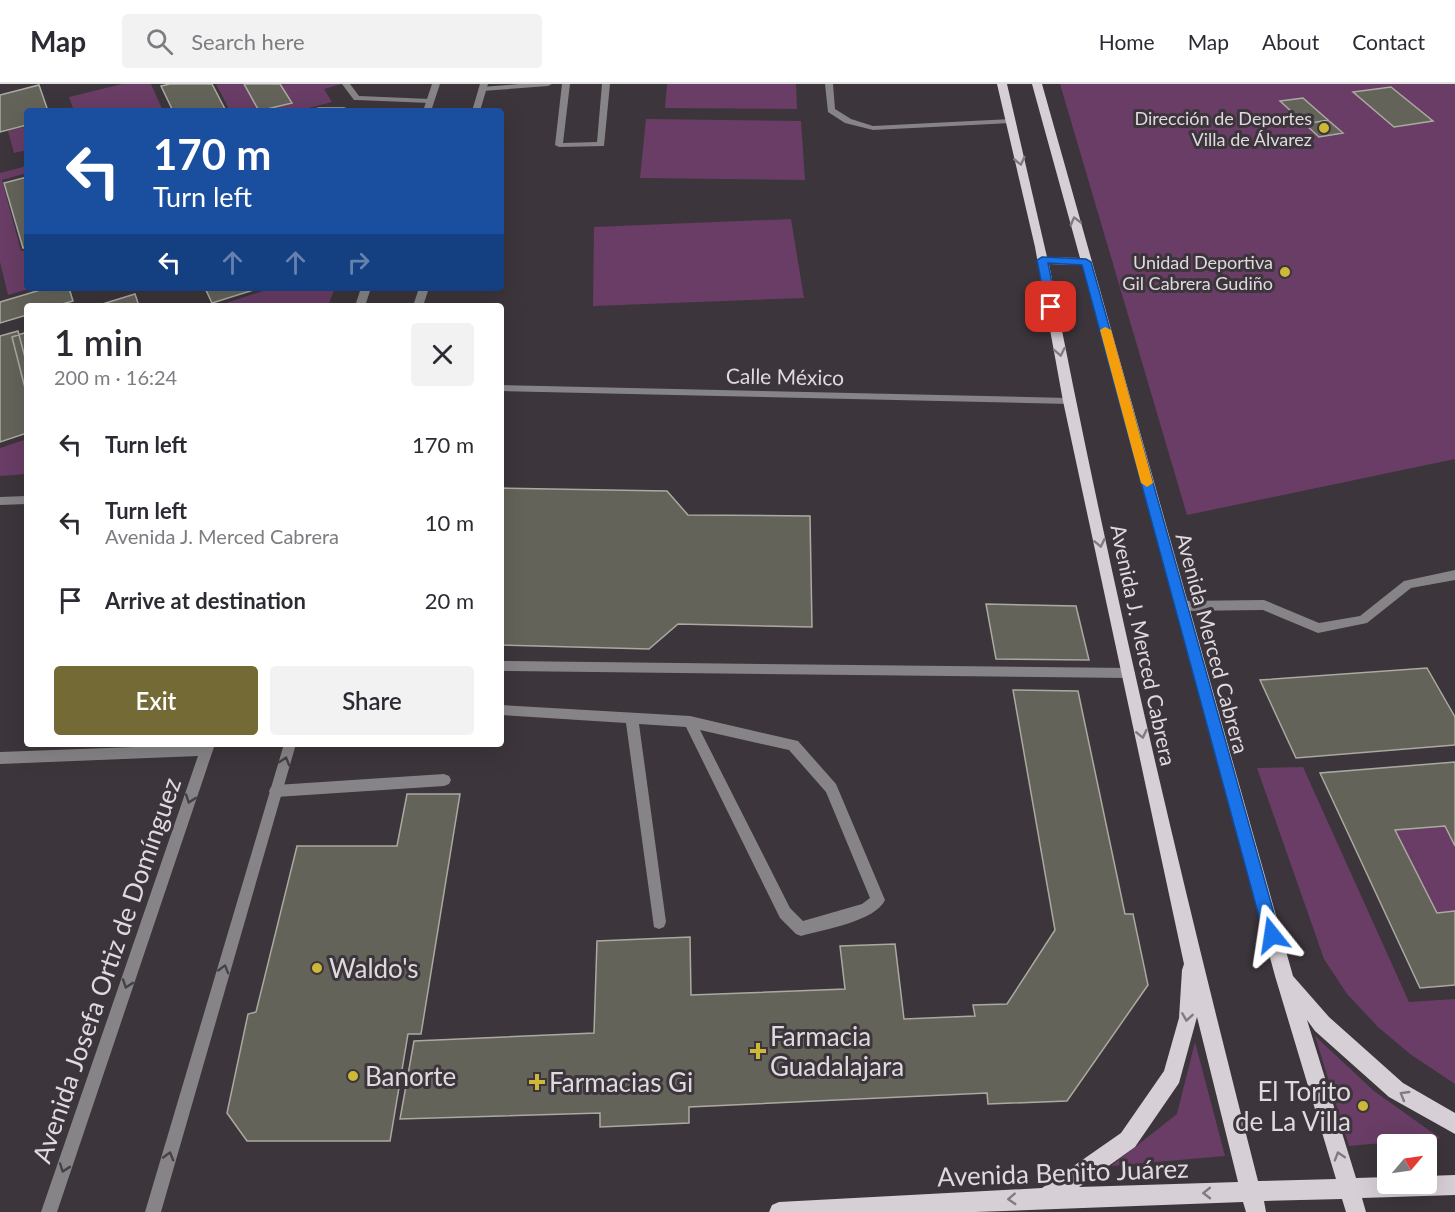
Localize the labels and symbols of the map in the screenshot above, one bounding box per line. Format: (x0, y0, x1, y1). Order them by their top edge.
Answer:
place label: Dirección de Deportes Villa de Álvarez (1134, 107, 1312, 150)
marker: Dirección de Deportes Villa de Álvarez (1317, 121, 1331, 135)
one-way arrow (1013, 156, 1026, 166)
one-way arrow (1070, 216, 1082, 227)
place label: Unidad Deportiva Gil Cabrera Gudiño (1122, 251, 1273, 294)
marker: Unidad Deportiva Gil Cabrera Gudiño (1278, 265, 1292, 279)
pin (1025, 281, 1076, 332)
one-way arrow (1053, 347, 1066, 357)
street label: Calle México (726, 362, 844, 390)
street label: Avenida J. Merced Cabrera (1106, 522, 1182, 768)
street label: Avenida Merced Cabrera (1172, 530, 1254, 756)
one-way arrow (1093, 538, 1106, 548)
one-way arrow (1135, 728, 1148, 738)
one-way arrow (278, 756, 290, 767)
street label: Avenida Josefa Ortiz de Domínguez (25, 773, 187, 1167)
one-way arrow (185, 793, 198, 804)
position arrow (1240, 903, 1304, 967)
place label: Waldo's (329, 952, 419, 984)
marker: Waldo's (310, 961, 324, 975)
one-way arrow (217, 964, 229, 975)
one-way arrow (122, 978, 135, 989)
one-way arrow (1181, 1011, 1194, 1021)
place label: Farmacia Guadalajara (770, 1020, 904, 1082)
marker: Farmacia Guadalajara (751, 1044, 765, 1058)
place label: Banorte (365, 1060, 456, 1092)
place label: Farmacias Gi (549, 1066, 693, 1098)
marker: Banorte (346, 1069, 360, 1083)
marker: Farmacias Gi (530, 1075, 544, 1089)
place label: El Torito de La Villa (1235, 1075, 1351, 1137)
one-way arrow (1400, 1091, 1410, 1102)
marker: El Torito de La Villa (1356, 1099, 1370, 1113)
north arrow (1377, 1134, 1437, 1194)
one-way arrow (162, 1151, 174, 1162)
one-way arrow (1334, 1151, 1347, 1162)
street label: Avenida Benito Juárez (937, 1152, 1189, 1192)
one-way arrow (58, 1162, 71, 1173)
one-way arrow (1203, 1187, 1212, 1200)
one-way arrow (1008, 1193, 1017, 1206)

